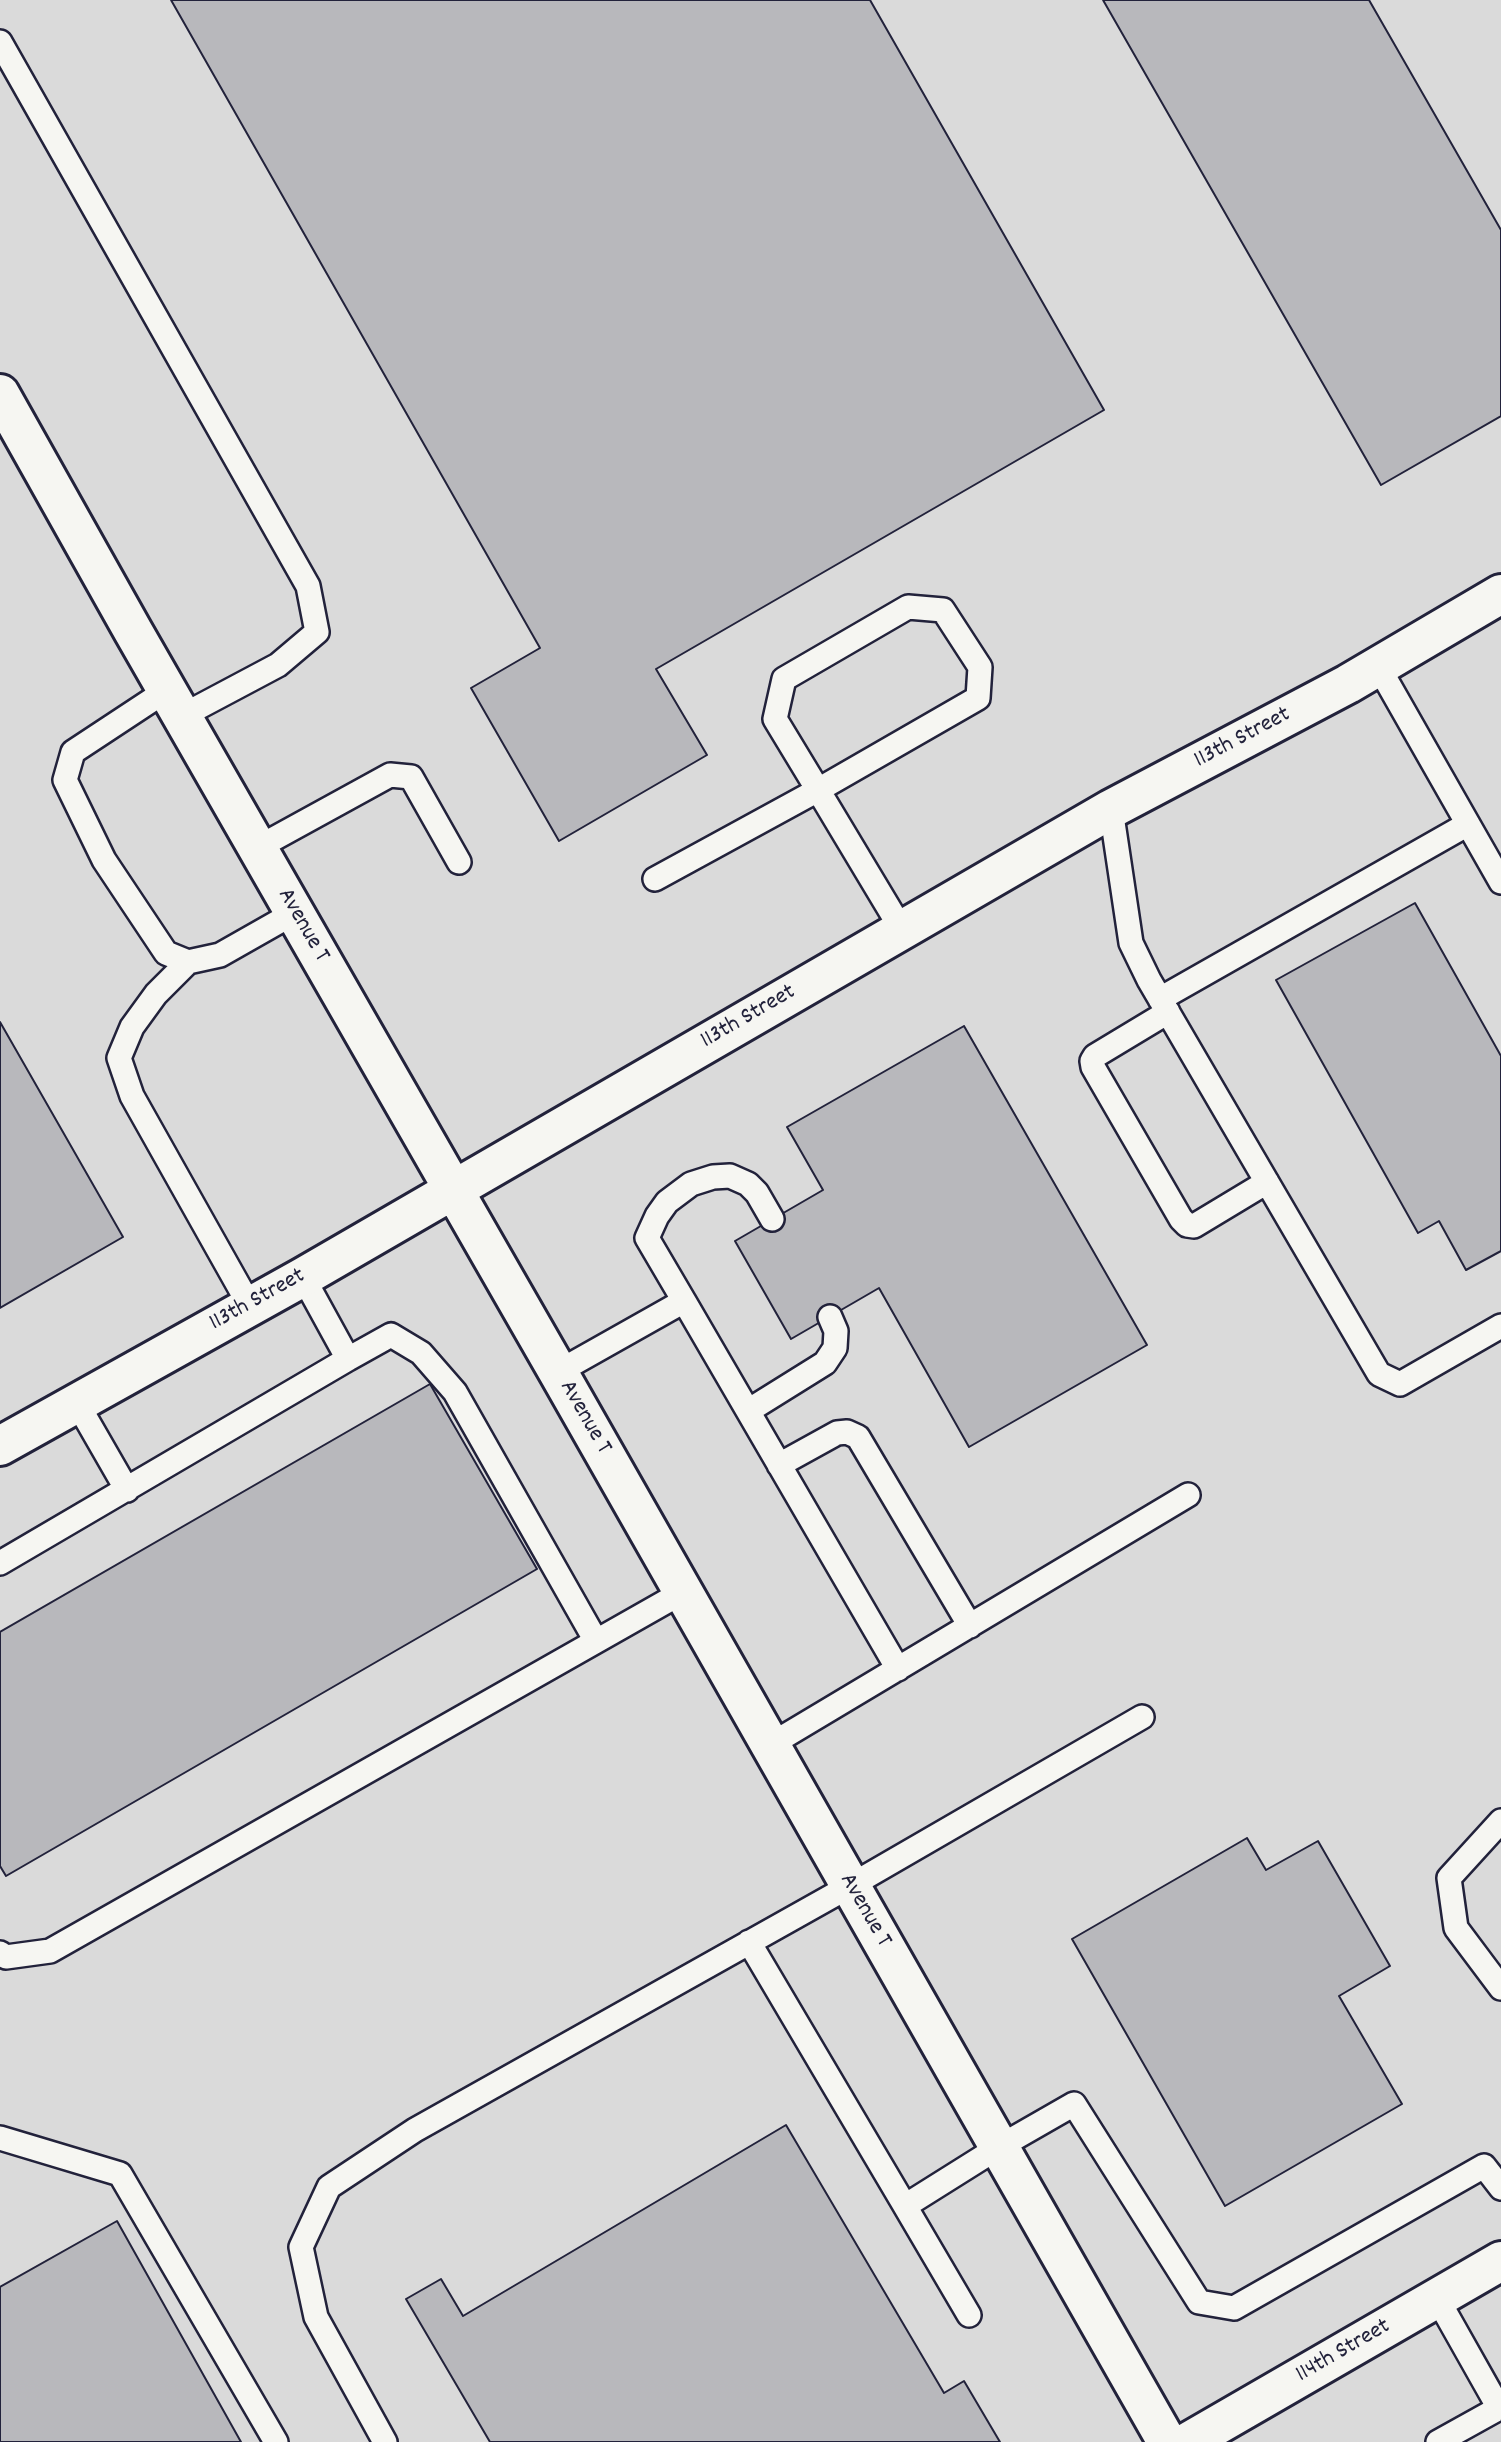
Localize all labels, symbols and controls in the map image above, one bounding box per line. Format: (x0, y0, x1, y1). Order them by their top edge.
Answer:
street label: 113th Street (1190, 702, 1296, 776)
street label: Avenue T (269, 884, 335, 968)
street label: 113th Street (696, 979, 802, 1057)
street label: 113th Street (205, 1263, 311, 1339)
street label: Avenue T (551, 1376, 617, 1460)
street label: Avenue T (831, 1869, 897, 1953)
street label: 114th Street (1292, 2313, 1396, 2391)

